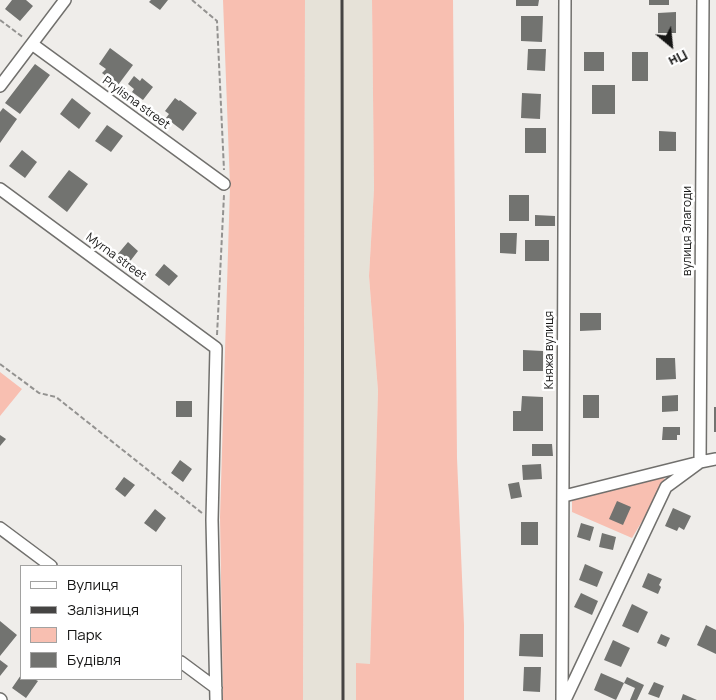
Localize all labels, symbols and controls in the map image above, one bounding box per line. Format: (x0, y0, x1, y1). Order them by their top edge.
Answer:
north arrow (646, 20, 696, 70)
text: Пн (665, 46, 691, 71)
street label: Prylisna street (99, 74, 173, 132)
street label: вулиця Злагоди (681, 186, 695, 276)
street label: Myrna street (83, 230, 149, 284)
street label: Княжа вулиця (543, 311, 557, 389)
legend (20, 565, 182, 680)
text: Вулиця (67, 574, 119, 595)
text: Залізниця (67, 599, 139, 620)
text: Парк (67, 624, 102, 645)
text: Будівля (67, 649, 121, 670)

